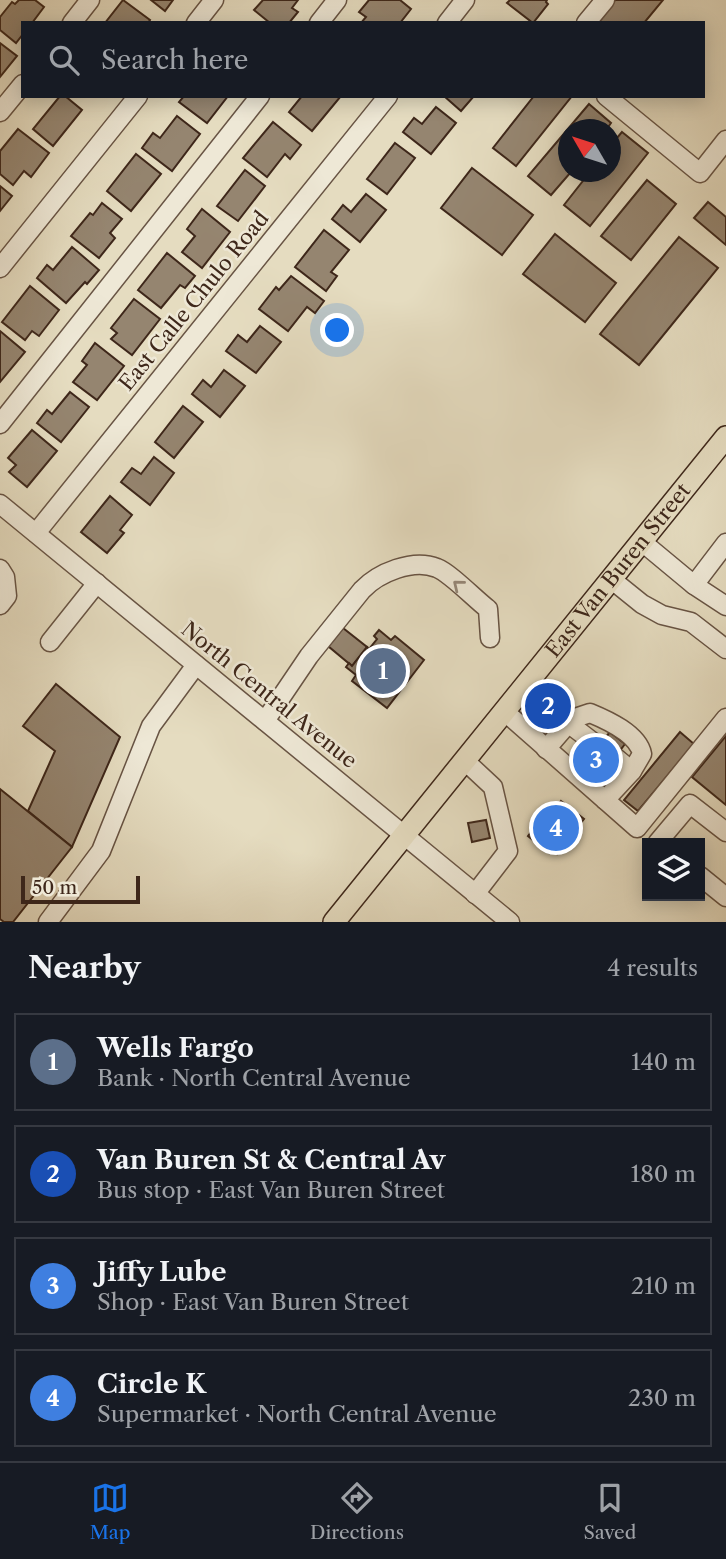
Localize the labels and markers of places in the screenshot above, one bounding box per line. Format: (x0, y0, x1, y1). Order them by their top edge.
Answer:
pin: 1 (360, 645, 406, 697)
pin: 2 (525, 680, 571, 732)
pin: 3 (573, 734, 619, 786)
pin: 4 (533, 802, 579, 854)

